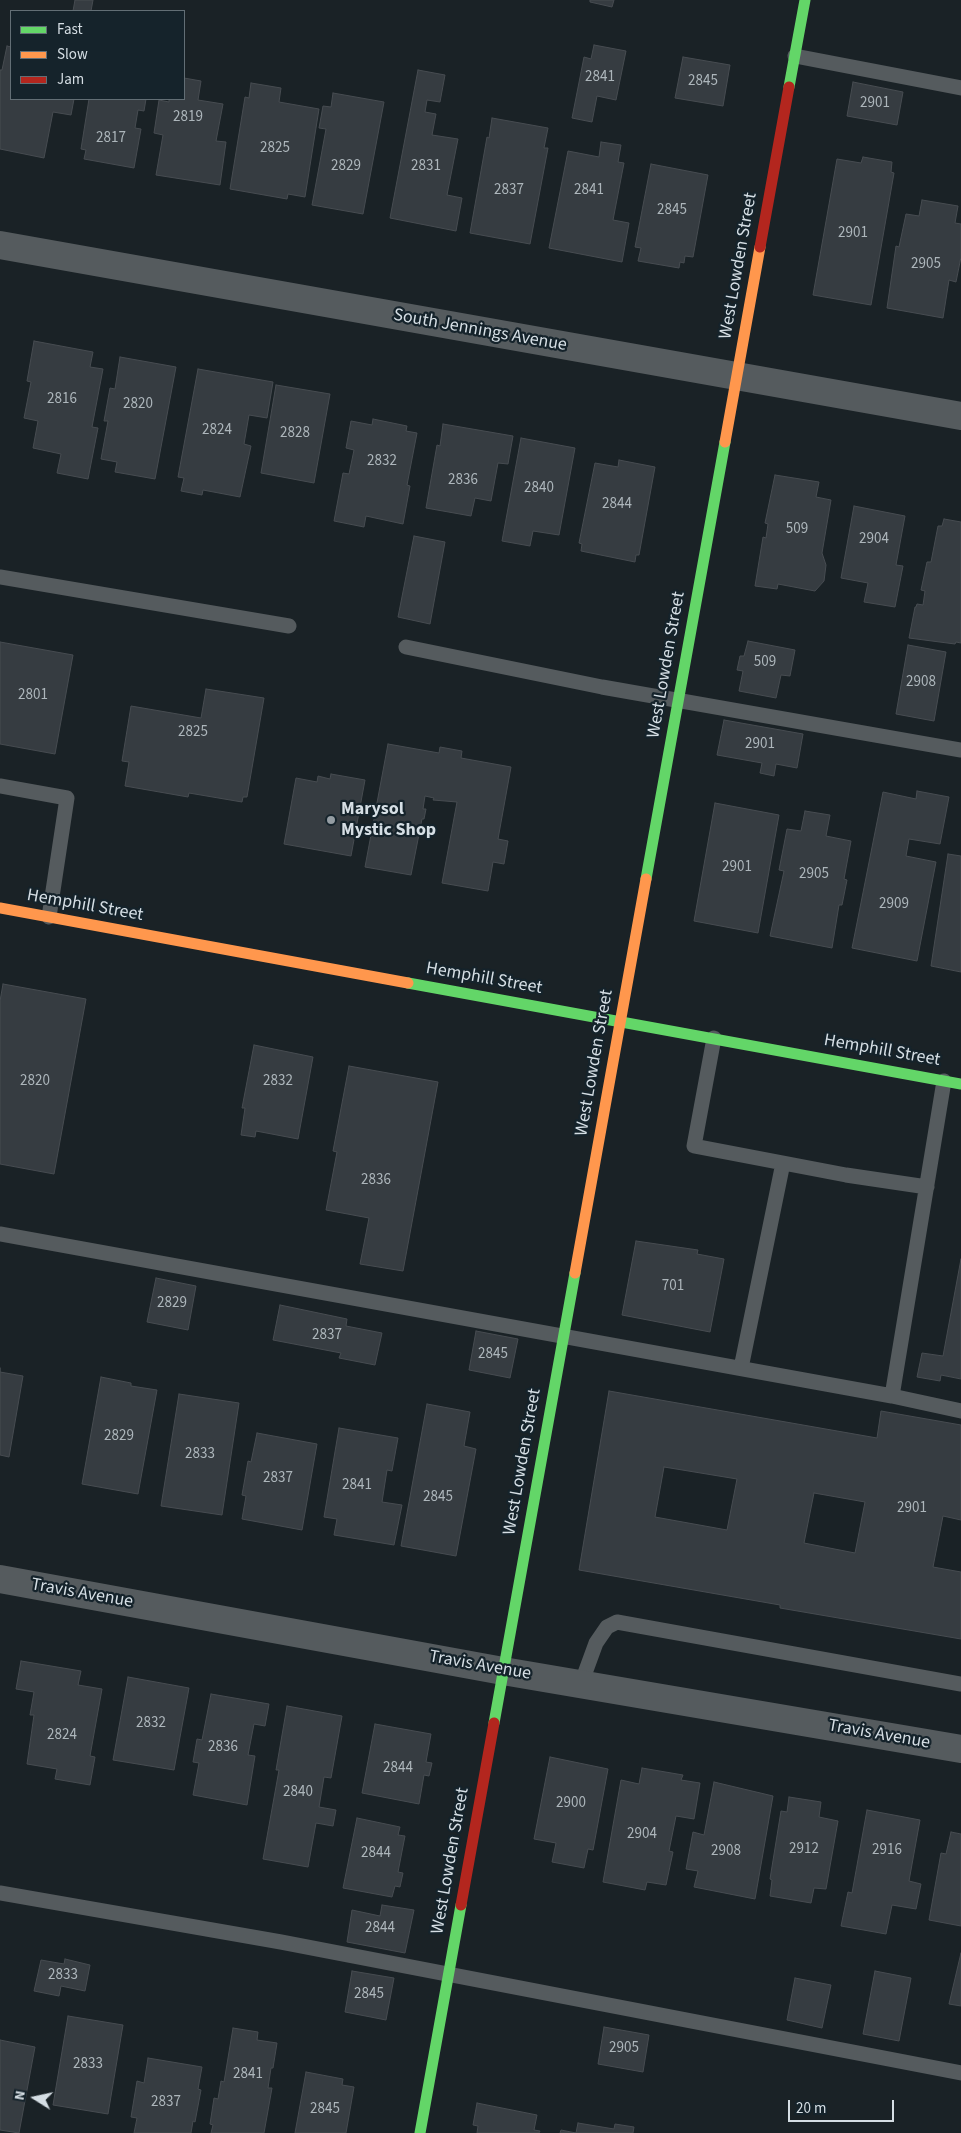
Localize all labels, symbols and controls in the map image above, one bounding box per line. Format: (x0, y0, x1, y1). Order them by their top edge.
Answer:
legend (10, 10, 185, 100)
text: Fast (57, 19, 83, 40)
text: Slow (57, 44, 88, 65)
text: Jam (57, 69, 84, 90)
house number: 2841 (585, 69, 615, 87)
house number: 2845 (688, 73, 718, 91)
house number: 2901 (860, 95, 890, 113)
house number: 2819 (173, 109, 203, 127)
house number: 2817 (96, 130, 126, 148)
house number: 2825 (260, 140, 290, 158)
house number: 2829 (331, 158, 361, 176)
house number: 2831 (411, 158, 441, 176)
house number: 2837 (494, 182, 524, 200)
house number: 2841 (574, 182, 604, 200)
street label: West Lowden Street (715, 191, 763, 341)
house number: 2845 (657, 202, 687, 220)
house number: 2901 (838, 225, 868, 243)
house number: 2905 (911, 256, 941, 274)
street label: South Jennings Avenue (392, 305, 568, 357)
house number: 2816 (47, 391, 77, 409)
house number: 2820 (123, 396, 153, 414)
house number: 2824 (202, 422, 232, 440)
house number: 2828 (280, 425, 310, 443)
house number: 2832 (367, 453, 397, 471)
house number: 2836 (448, 472, 478, 490)
house number: 2840 (524, 480, 554, 498)
house number: 2844 (602, 496, 632, 514)
house number: 509 (786, 521, 808, 539)
house number: 2904 (859, 531, 889, 549)
street label: West Lowden Street (643, 590, 691, 740)
house number: 509 (754, 654, 776, 672)
house number: 2908 (906, 674, 936, 692)
house number: 2801 (18, 687, 48, 705)
house number: 2825 (178, 724, 208, 742)
house number: 2901 (745, 736, 775, 754)
place label: Marysol Mystic Shop (341, 799, 436, 842)
marker: Marysol Mystic Shop (325, 814, 337, 826)
house number: 2901 (722, 859, 752, 877)
house number: 2905 (799, 866, 829, 884)
street label: Hemphill Street (25, 885, 145, 927)
house number: 2909 (879, 896, 909, 914)
street label: Hemphill Street (424, 958, 544, 1000)
street label: West Lowden Street (571, 988, 619, 1138)
street label: Hemphill Street (822, 1030, 942, 1072)
house number: 2820 (20, 1073, 50, 1091)
house number: 2832 (263, 1073, 293, 1091)
house number: 2836 (361, 1172, 391, 1190)
house number: 701 (662, 1278, 684, 1296)
house number: 2829 (157, 1295, 187, 1313)
house number: 2837 (312, 1327, 342, 1345)
house number: 2845 (478, 1346, 508, 1364)
street label: West Lowden Street (499, 1387, 547, 1537)
house number: 2829 (104, 1428, 134, 1446)
house number: 2833 (185, 1446, 215, 1464)
house number: 2837 (263, 1470, 293, 1488)
house number: 2841 (342, 1477, 372, 1495)
house number: 2845 (423, 1489, 453, 1507)
house number: 2901 (897, 1500, 927, 1518)
street label: Travis Avenue (29, 1574, 135, 1614)
street label: Travis Avenue (427, 1646, 533, 1686)
house number: 2832 (136, 1715, 166, 1733)
street label: Travis Avenue (826, 1715, 932, 1755)
house number: 2824 (47, 1727, 77, 1745)
house number: 2836 (208, 1739, 238, 1757)
house number: 2844 (383, 1760, 413, 1778)
house number: 2840 (283, 1784, 313, 1802)
street label: West Lowden Street (427, 1786, 475, 1936)
house number: 2900 (556, 1795, 586, 1813)
house number: 2904 (627, 1826, 657, 1844)
house number: 2912 (789, 1841, 819, 1859)
house number: 2916 (872, 1842, 902, 1860)
house number: 2908 (711, 1843, 741, 1861)
house number: 2844 (361, 1845, 391, 1863)
house number: 2844 (365, 1920, 395, 1938)
house number: 2833 (48, 1967, 78, 1985)
house number: 2845 (354, 1986, 384, 2004)
house number: 2905 (609, 2040, 639, 2058)
house number: 2833 (73, 2056, 103, 2074)
house number: 2841 (233, 2066, 263, 2084)
north arrow (10, 2073, 60, 2123)
text: N (10, 2089, 31, 2102)
scale bar (791, 2090, 897, 2122)
house number: 2837 (151, 2094, 181, 2112)
text: 20 m (796, 2098, 826, 2119)
house number: 2845 (310, 2101, 340, 2119)

